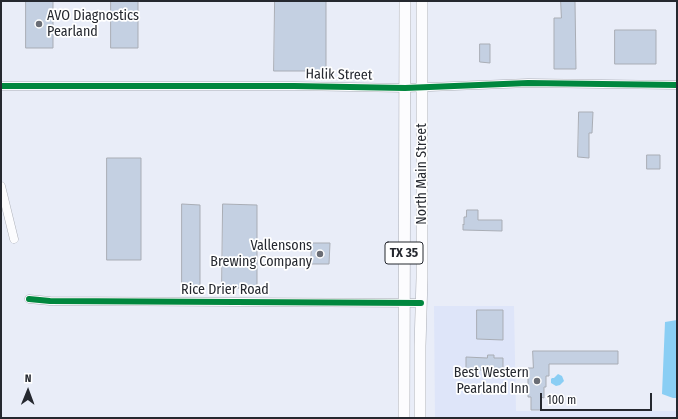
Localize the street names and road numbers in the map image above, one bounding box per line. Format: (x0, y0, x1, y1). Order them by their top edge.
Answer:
street label: Halik Street (306, 66, 372, 84)
street label: North Main Street (414, 123, 430, 225)
road number: TX 35 (385, 242, 423, 264)
street label: Rice Drier Road (181, 282, 269, 298)

